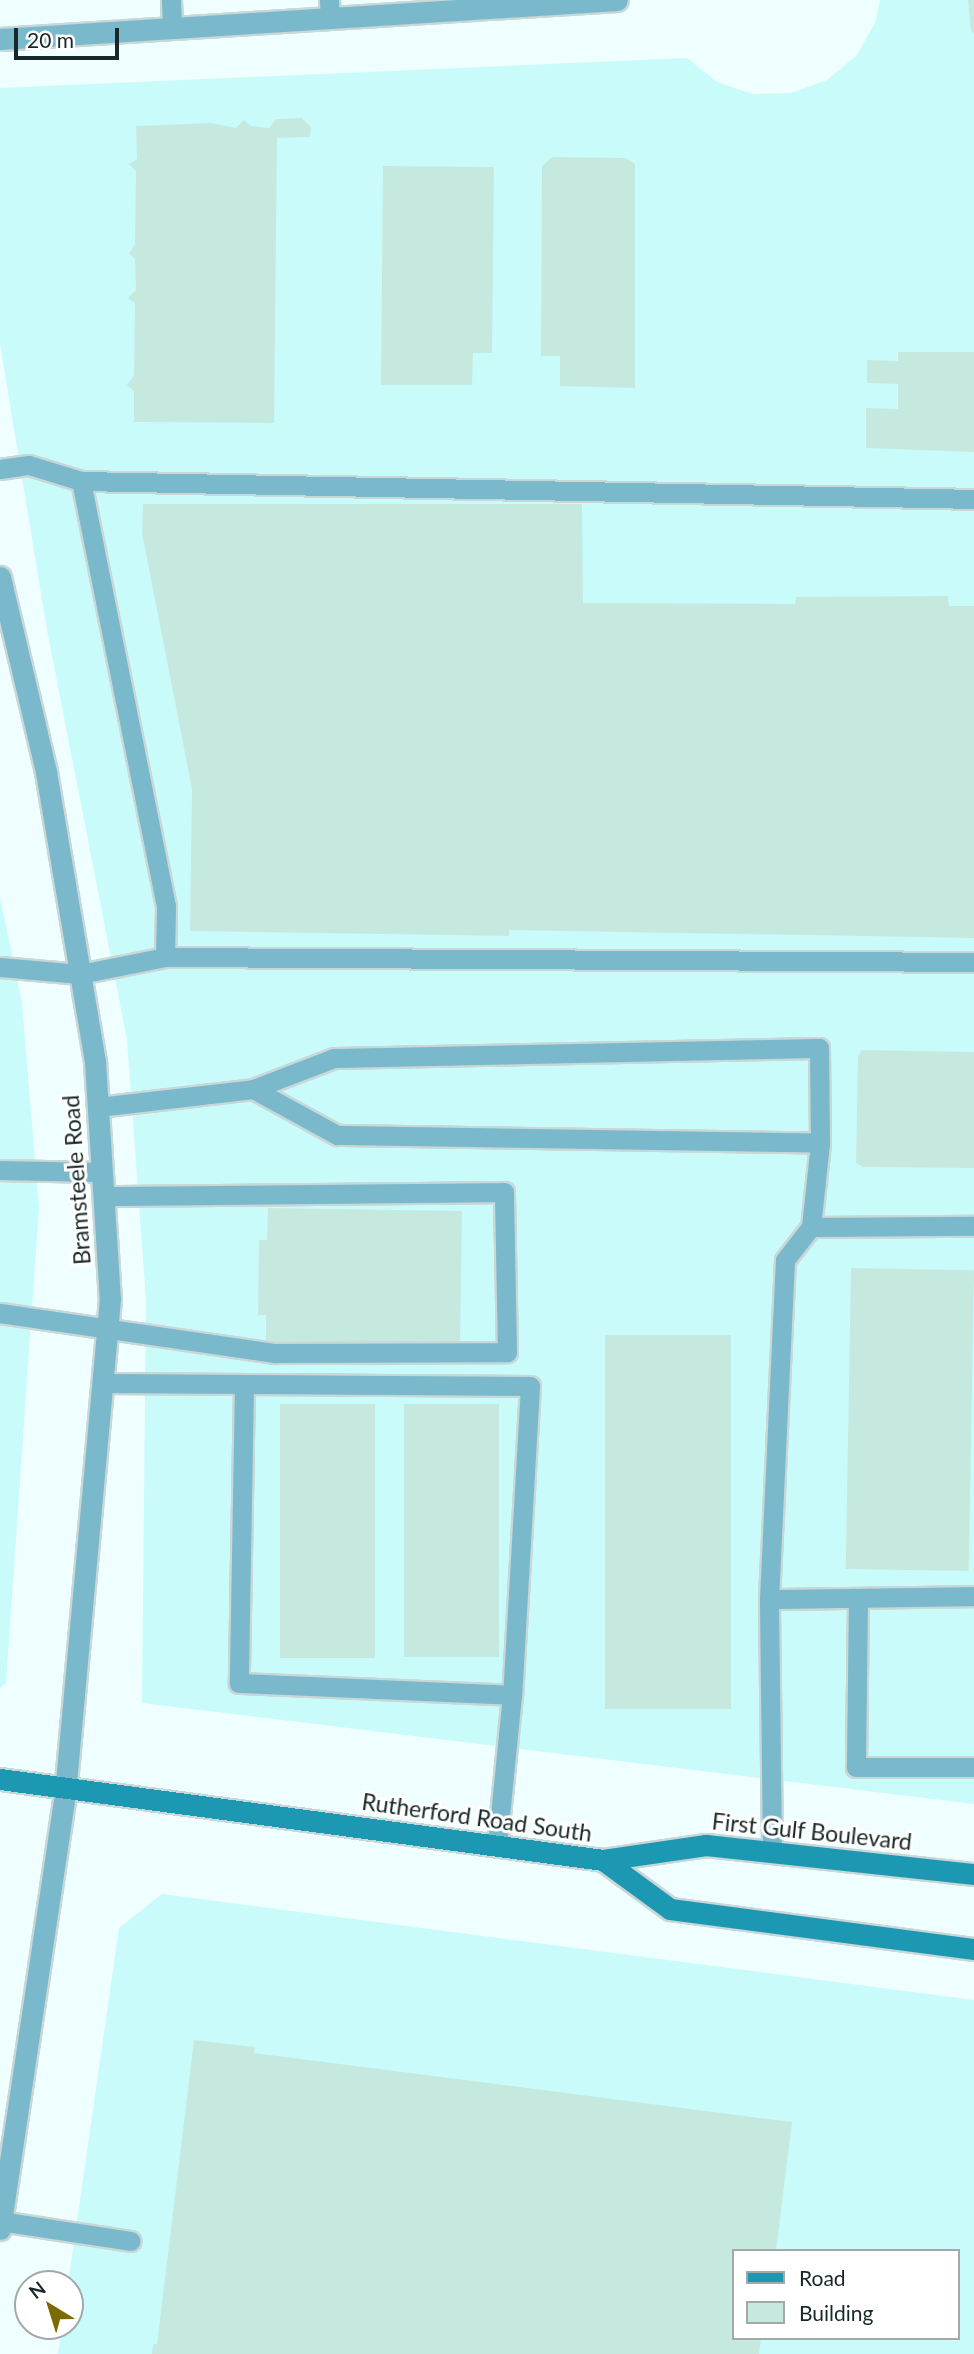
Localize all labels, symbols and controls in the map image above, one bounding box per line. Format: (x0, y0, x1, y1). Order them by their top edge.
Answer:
scale bar (18, 14, 122, 58)
text: 20 m (27, 27, 74, 52)
street label: Bramsteele Road (56, 1094, 96, 1266)
street label: Rutherford Road South (360, 1787, 594, 1847)
street label: First Gulf Boulevard (710, 1807, 914, 1855)
legend (732, 2249, 960, 2340)
text: Road (799, 2265, 846, 2290)
north arrow (14, 2270, 84, 2340)
text: N (24, 2276, 50, 2303)
text: Building (799, 2300, 874, 2325)

